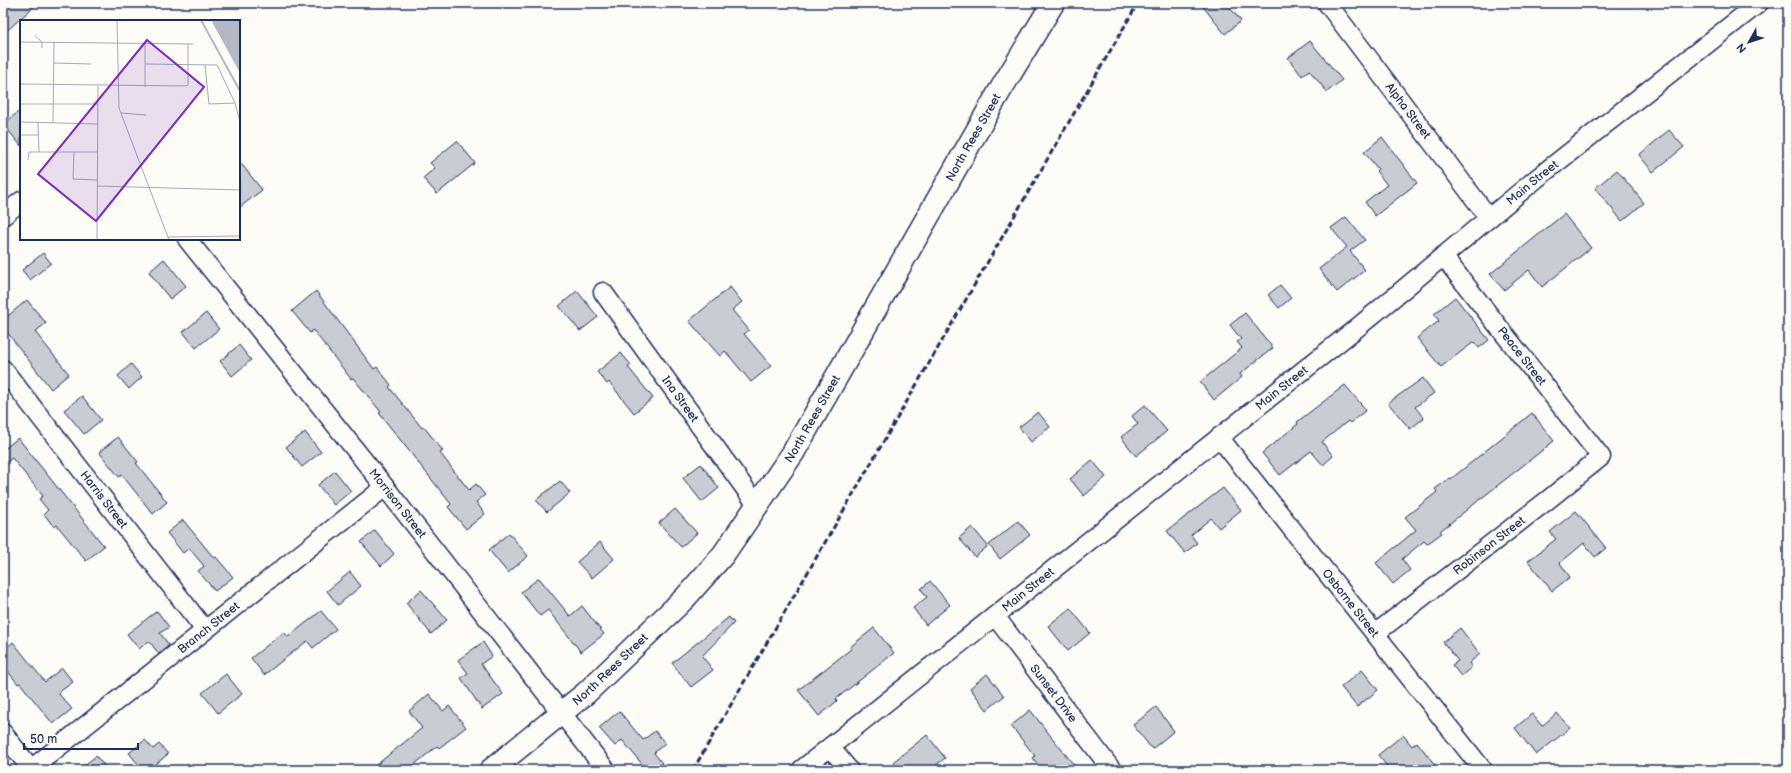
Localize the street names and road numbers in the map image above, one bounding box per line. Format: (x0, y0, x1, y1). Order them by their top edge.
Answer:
street label: Alpha Street (1382, 80, 1434, 142)
street label: North Rees Street (943, 91, 1005, 184)
street label: Main Street (1503, 157, 1562, 209)
street label: Peace Street (1494, 324, 1549, 389)
street label: Main Street (1253, 363, 1311, 414)
street label: North Rees Street (782, 372, 844, 466)
street label: Ina Street (658, 373, 702, 426)
street label: Morrison Street (365, 466, 429, 542)
street label: Harris Street (77, 468, 131, 532)
street label: Robinson Street (1450, 513, 1529, 578)
street label: Main Street (999, 564, 1058, 615)
street label: Osborne Street (1319, 566, 1382, 641)
street label: Branch Street (175, 599, 243, 657)
street label: North Rees Street (569, 630, 652, 709)
street label: Sunset Drive (1026, 662, 1080, 726)

